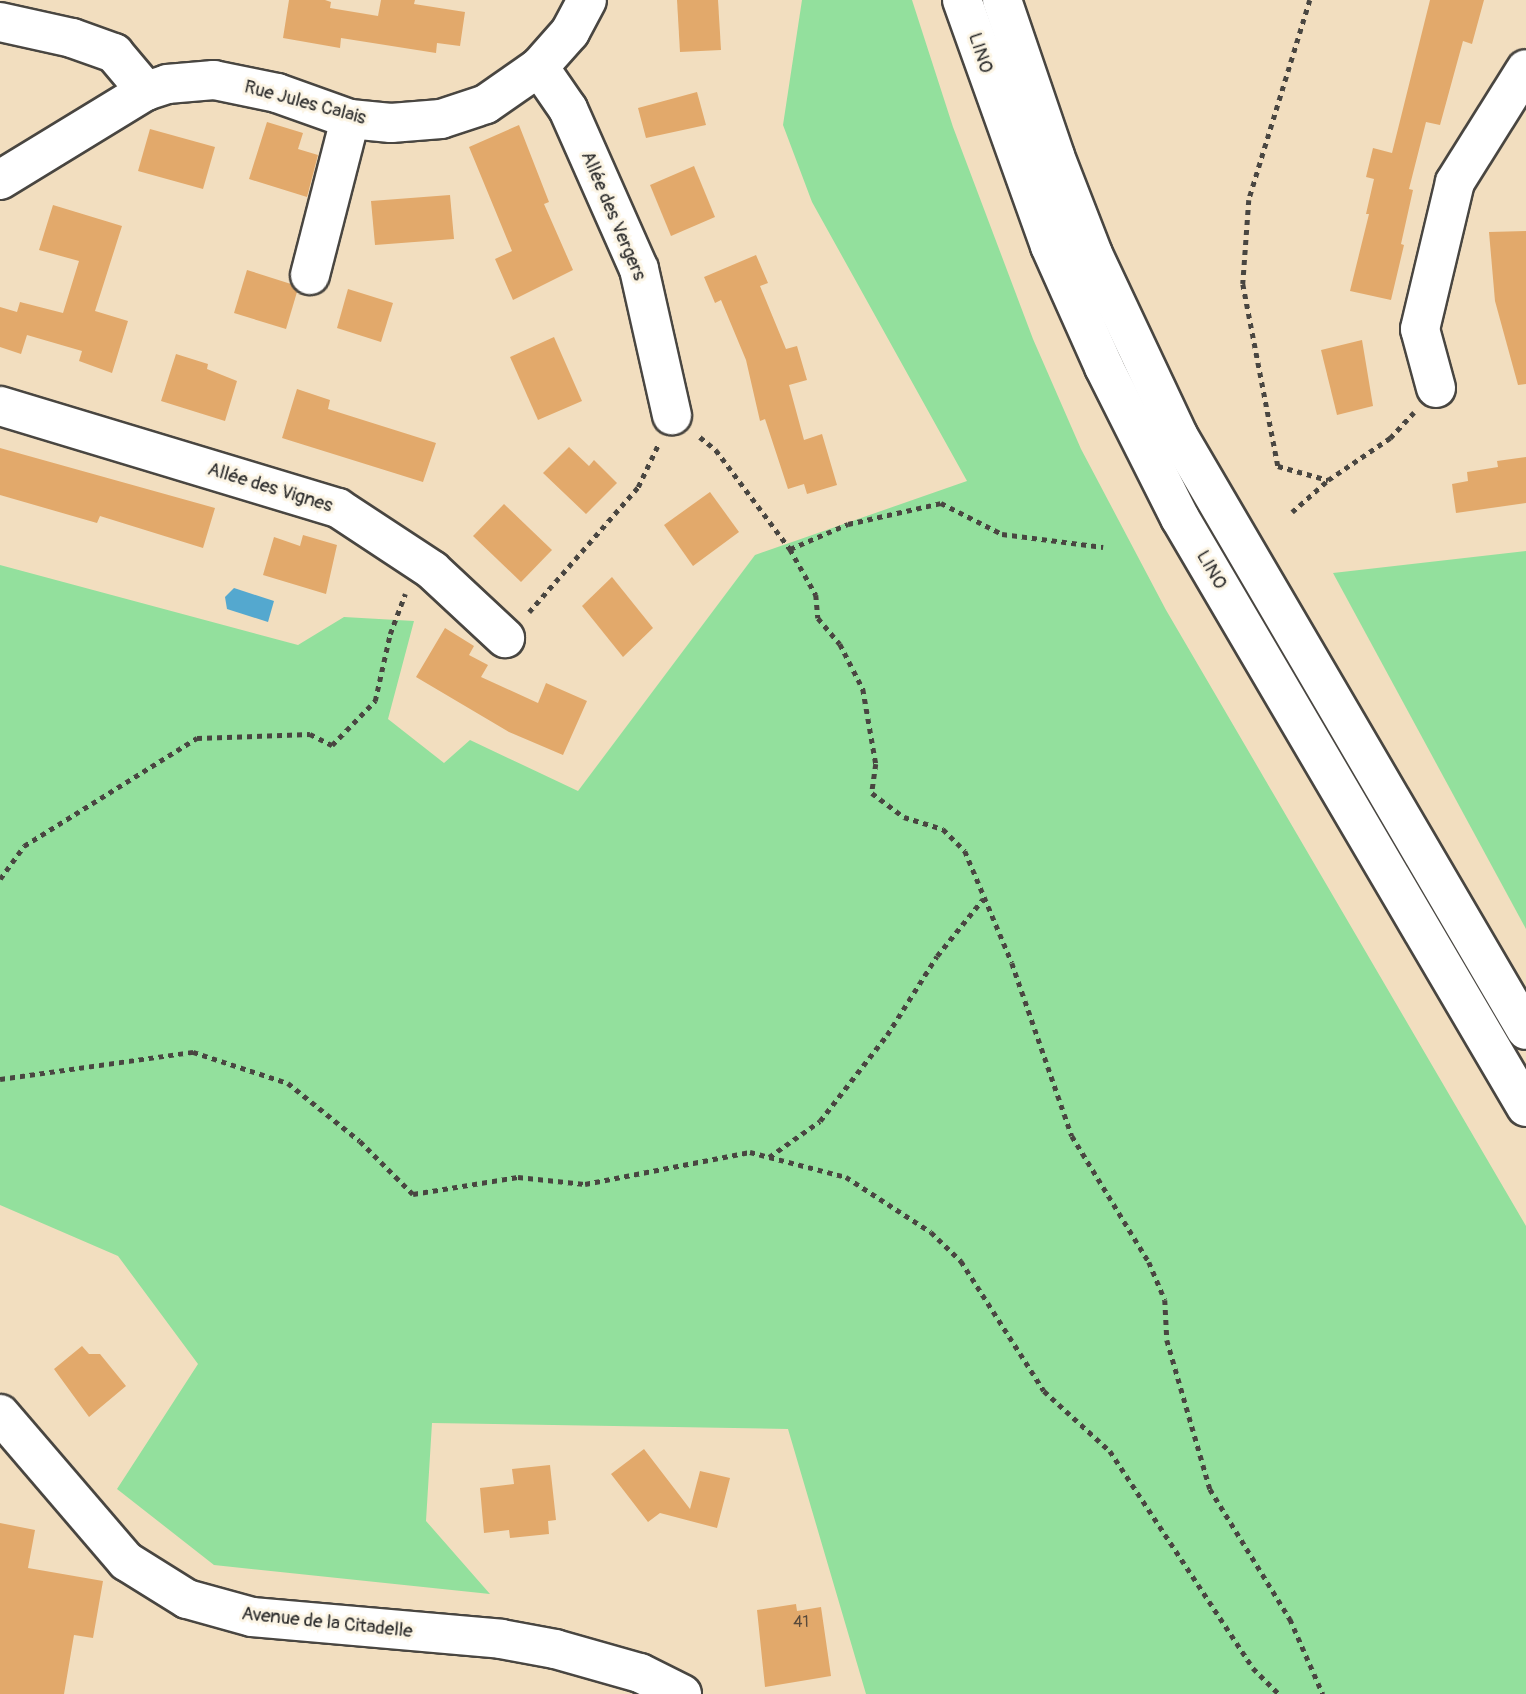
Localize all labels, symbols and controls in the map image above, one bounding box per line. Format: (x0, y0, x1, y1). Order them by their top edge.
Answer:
street label: LINO (963, 30, 997, 76)
street label: Rue Jules Calais (242, 76, 368, 130)
street label: Allée des Vergers (576, 148, 650, 284)
street label: Allée des Vignes (205, 458, 335, 518)
street label: LINO (1191, 547, 1231, 593)
street label: Avenue de la Citadelle (240, 1603, 414, 1643)
house number: 41 (793, 1612, 809, 1632)

